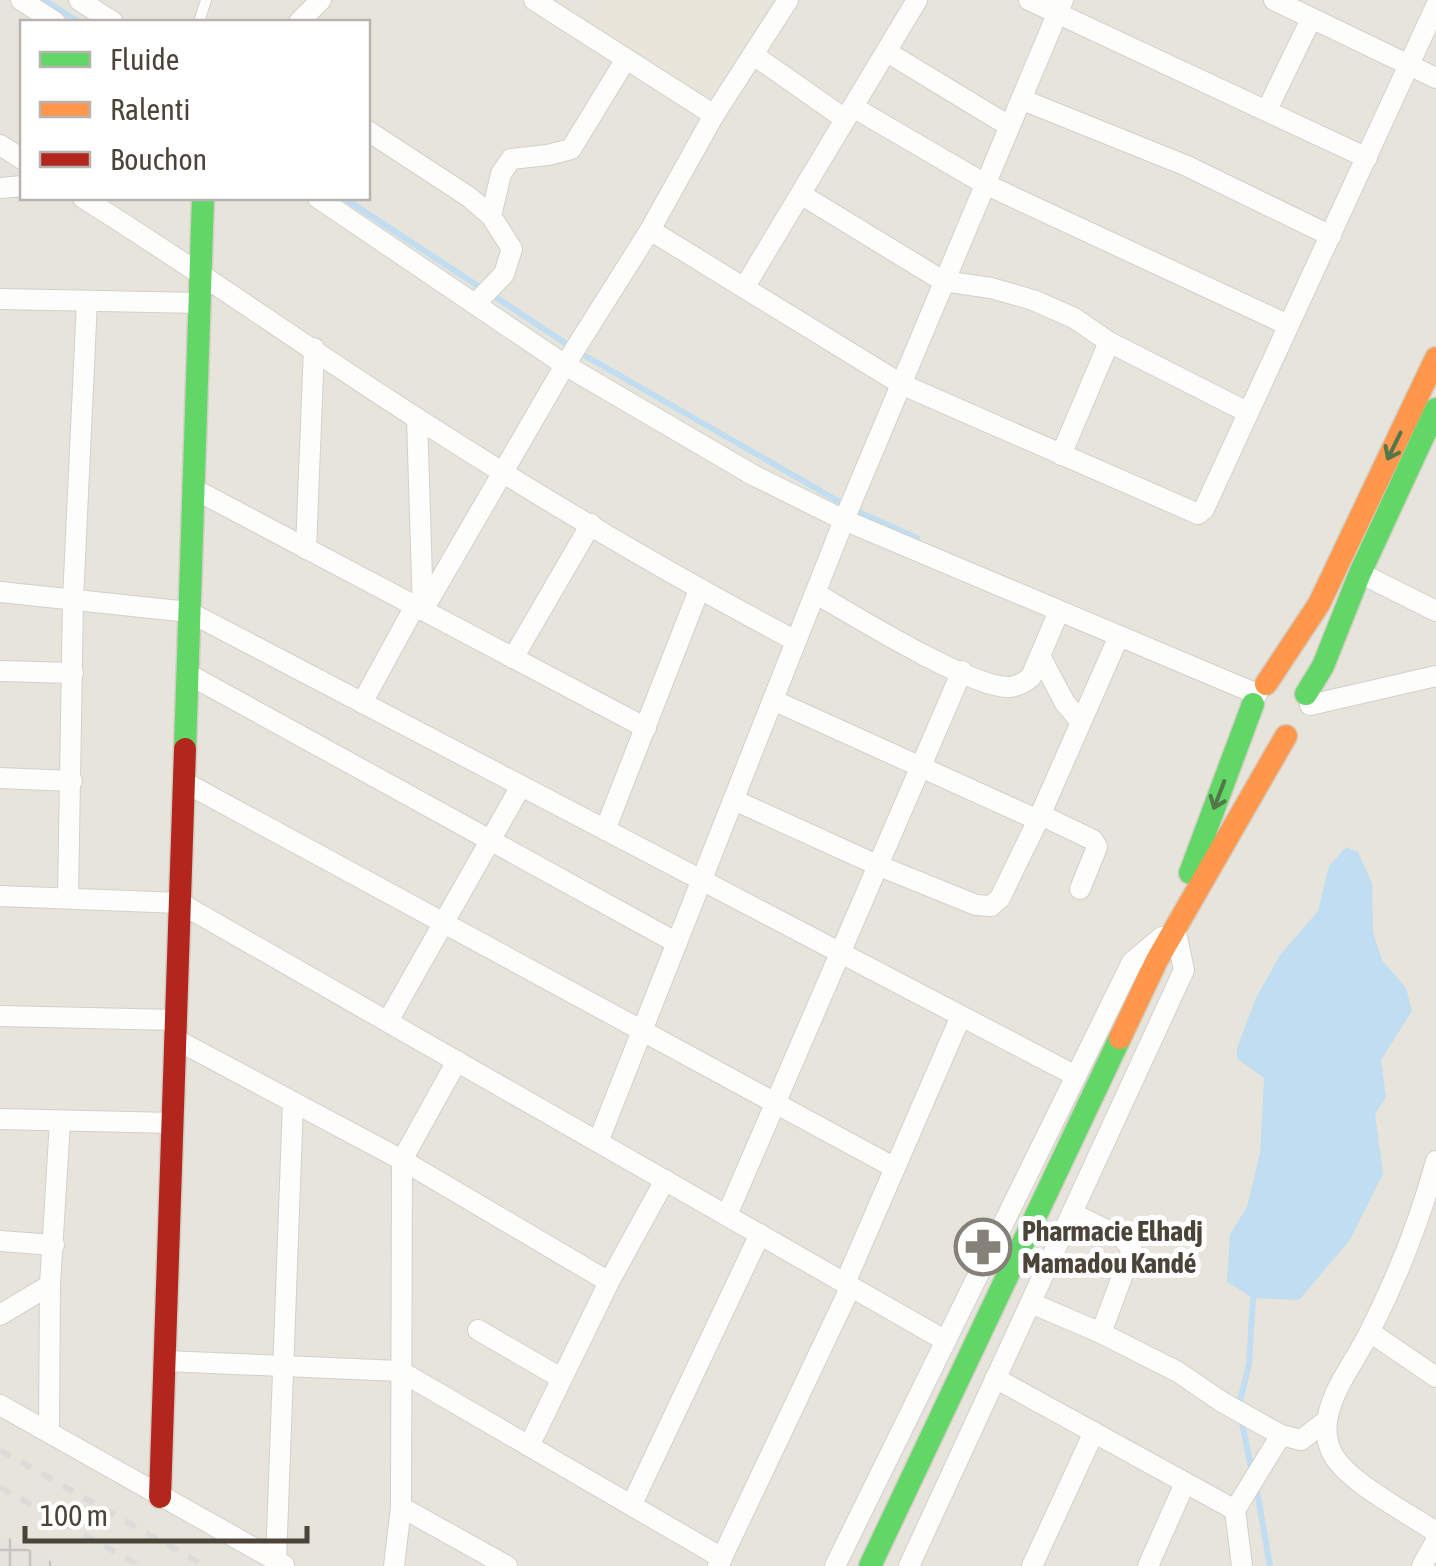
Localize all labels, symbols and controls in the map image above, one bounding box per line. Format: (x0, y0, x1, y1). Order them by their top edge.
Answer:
legend (20, 20, 370, 200)
text: Fluide (110, 42, 179, 76)
text: Ralenti (110, 92, 190, 126)
text: Bouchon (110, 142, 207, 176)
one-way arrow (1384, 431, 1403, 461)
one-way arrow (1209, 779, 1227, 810)
place label: Pharmacie Elhadj Mamadou Kandé (1022, 1215, 1203, 1279)
pharmacy icon: Pharmacie Elhadj Mamadou Kandé (953, 1217, 1013, 1277)
scale bar (25, 1481, 308, 1543)
text: 100 m (40, 1498, 108, 1532)

